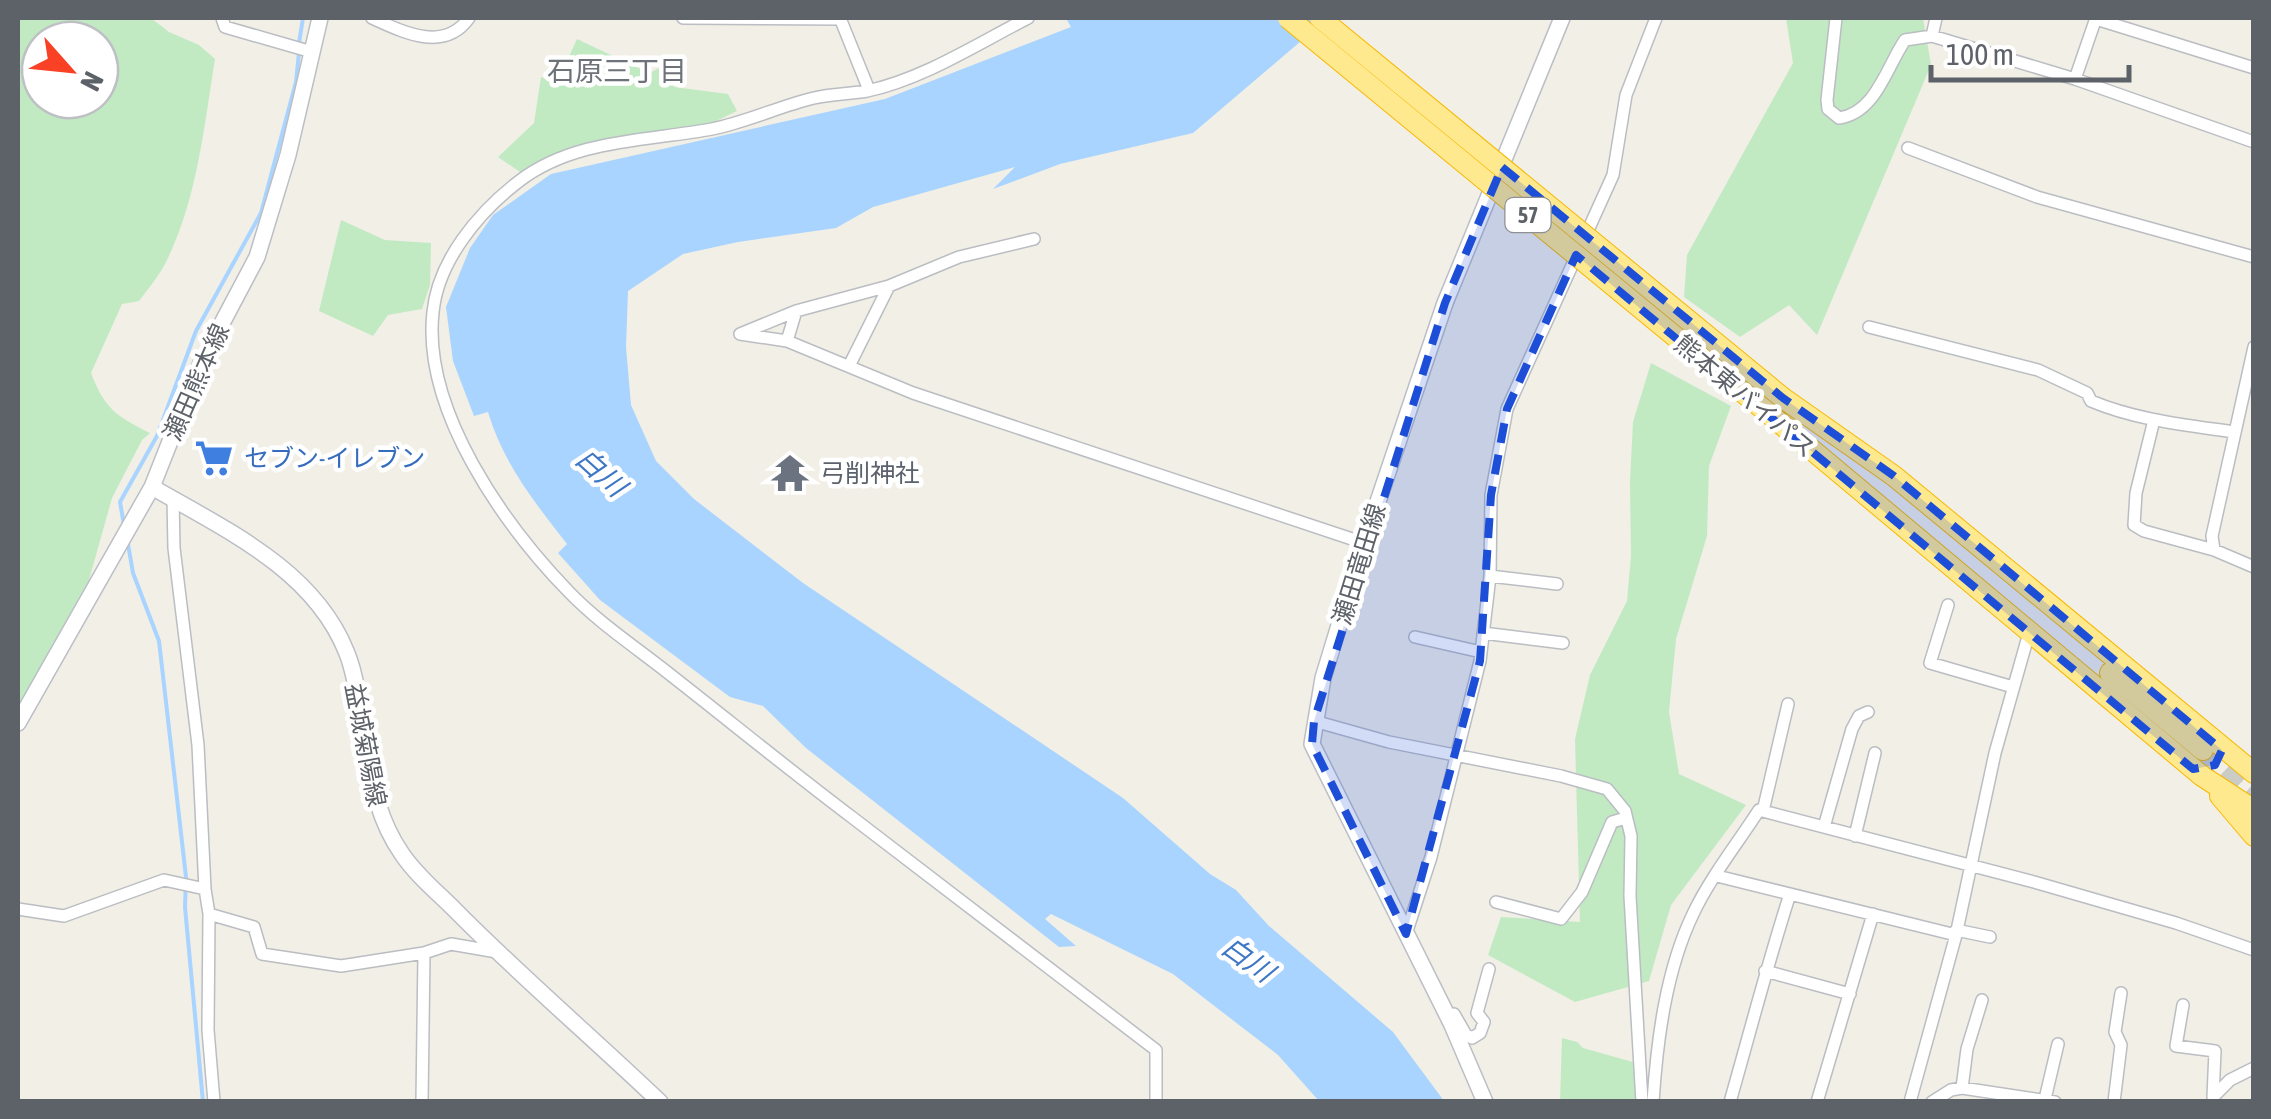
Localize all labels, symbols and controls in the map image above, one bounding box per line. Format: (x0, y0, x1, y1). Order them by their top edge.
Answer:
north arrow (20, 20, 120, 120)
scale bar (1931, 20, 2128, 82)
text: 100 m (1946, 37, 2014, 71)
district label: 石原三丁目 (547, 55, 687, 87)
text: N (74, 67, 110, 96)
road number: 57 (1506, 198, 1550, 232)
street label: 瀬田熊本線 (158, 319, 234, 445)
street label: 熊本東バイパス (1669, 329, 1821, 463)
supermarket icon: セブン-イレブン (193, 437, 235, 479)
water label: 白川 (569, 441, 635, 505)
place label: セブン-イレブン (244, 444, 425, 472)
temple icon: 弓削神社 (769, 452, 811, 494)
place label: 弓削神社 (820, 459, 920, 487)
street label: 瀬田竜田線 (1327, 500, 1391, 628)
street label: 益城菊陽線 (340, 681, 392, 809)
water label: 白川 (1216, 930, 1282, 990)

